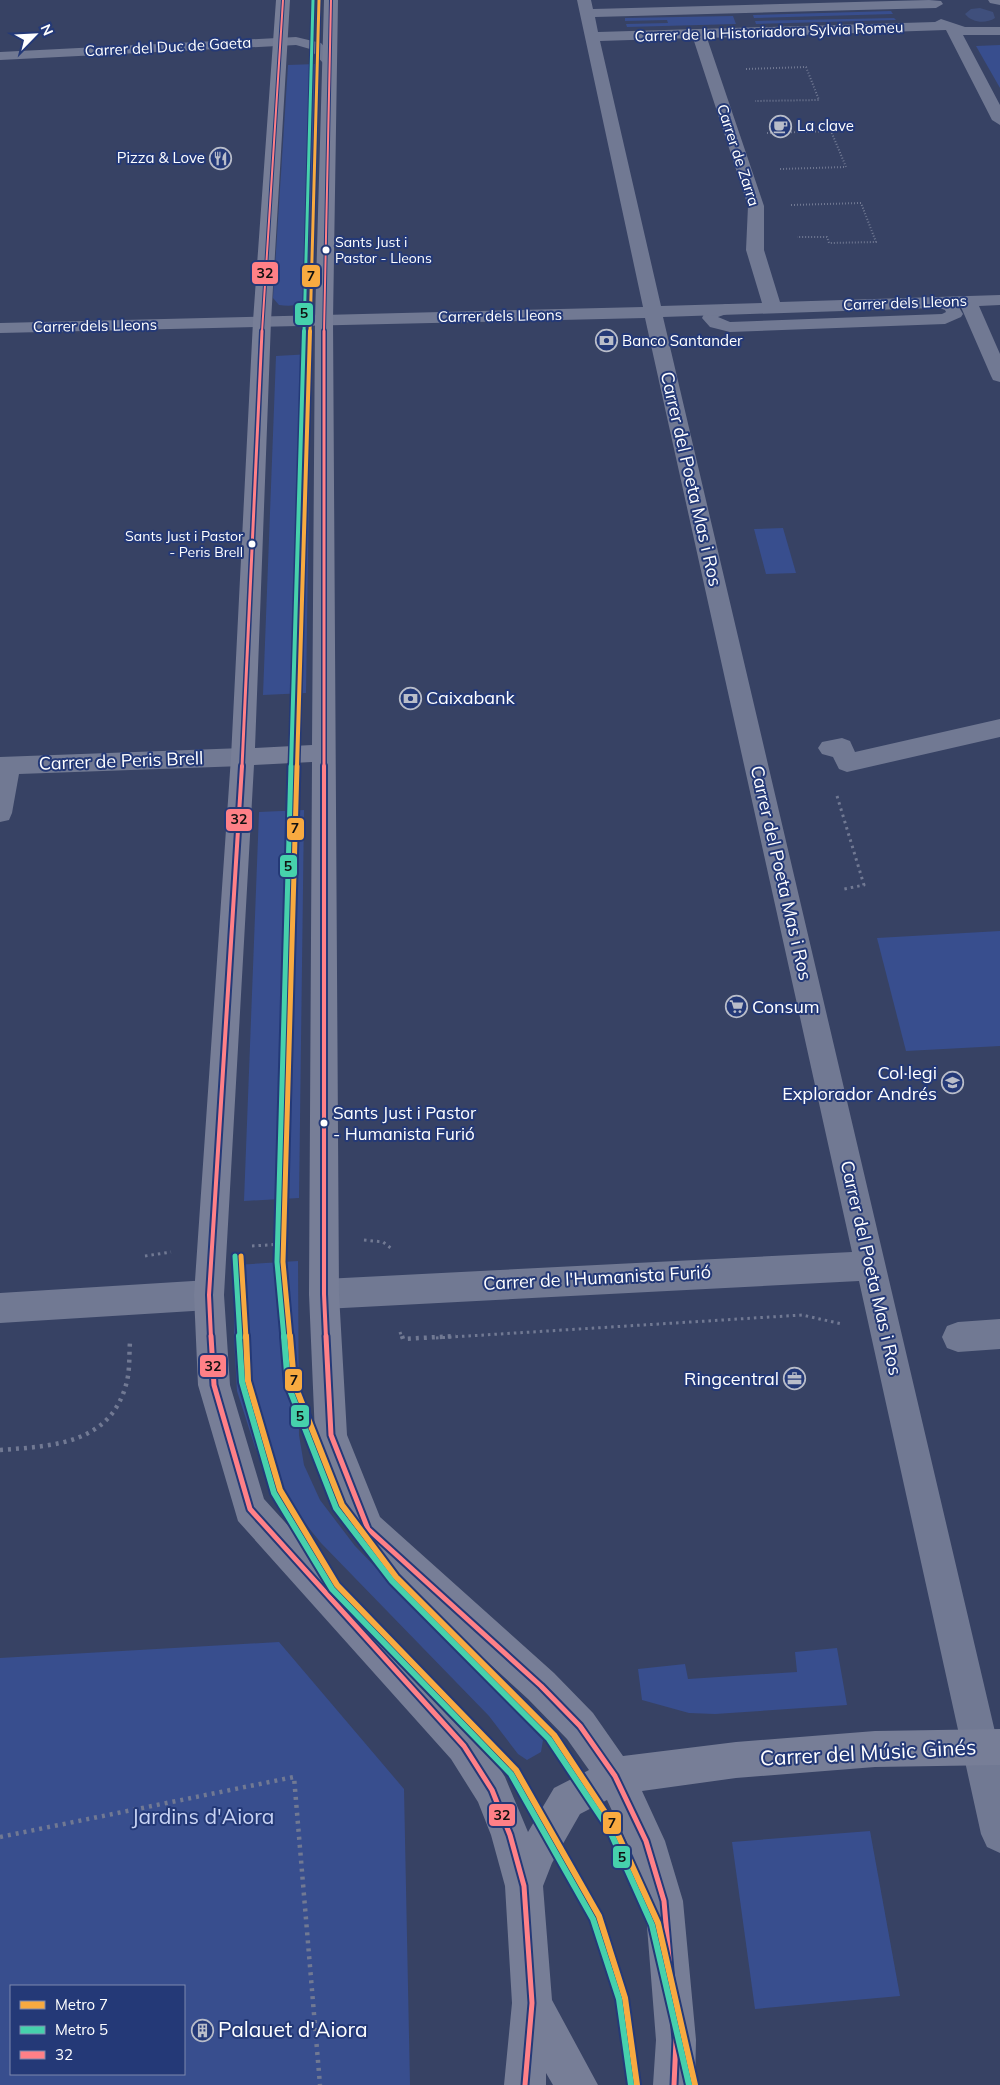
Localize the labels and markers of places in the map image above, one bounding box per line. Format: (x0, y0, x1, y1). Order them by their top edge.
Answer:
cafe icon: La clave (769, 114, 793, 138)
place label: La clave (797, 116, 854, 135)
restaurant icon: Pizza & Love (209, 146, 233, 170)
place label: Pizza & Love (117, 148, 205, 167)
place label: Sants Just i Pastor - Lleons (335, 233, 432, 267)
marker: Sants Just i Pastor - Lleons (321, 245, 331, 255)
bank icon: Banco Santander (594, 329, 618, 353)
place label: Banco Santander (622, 331, 743, 350)
place label: Sants Just i Pastor - Peris Brell (125, 527, 244, 561)
marker: Sants Just i Pastor - Peris Brell (247, 539, 257, 549)
bank icon: Caixabank (398, 686, 422, 710)
place label: Caixabank (426, 686, 516, 709)
supermarket icon: Consum (724, 995, 748, 1019)
place label: Consum (752, 995, 820, 1018)
place label: Col·legi Explorador Andrés (782, 1061, 937, 1105)
school or university icon: Col·legi Explorador Andrés (941, 1071, 965, 1095)
place label: Sants Just i Pastor - Humanista Furió (333, 1102, 477, 1144)
marker: Sants Just i Pastor - Humanista Furió (319, 1118, 329, 1128)
place label: Ringcentral (684, 1367, 779, 1390)
office icon: Ringcentral (783, 1367, 807, 1391)
place label: Palauet d'Aiora (218, 2016, 368, 2042)
building icon: Palauet d'Aiora (190, 2018, 214, 2042)

